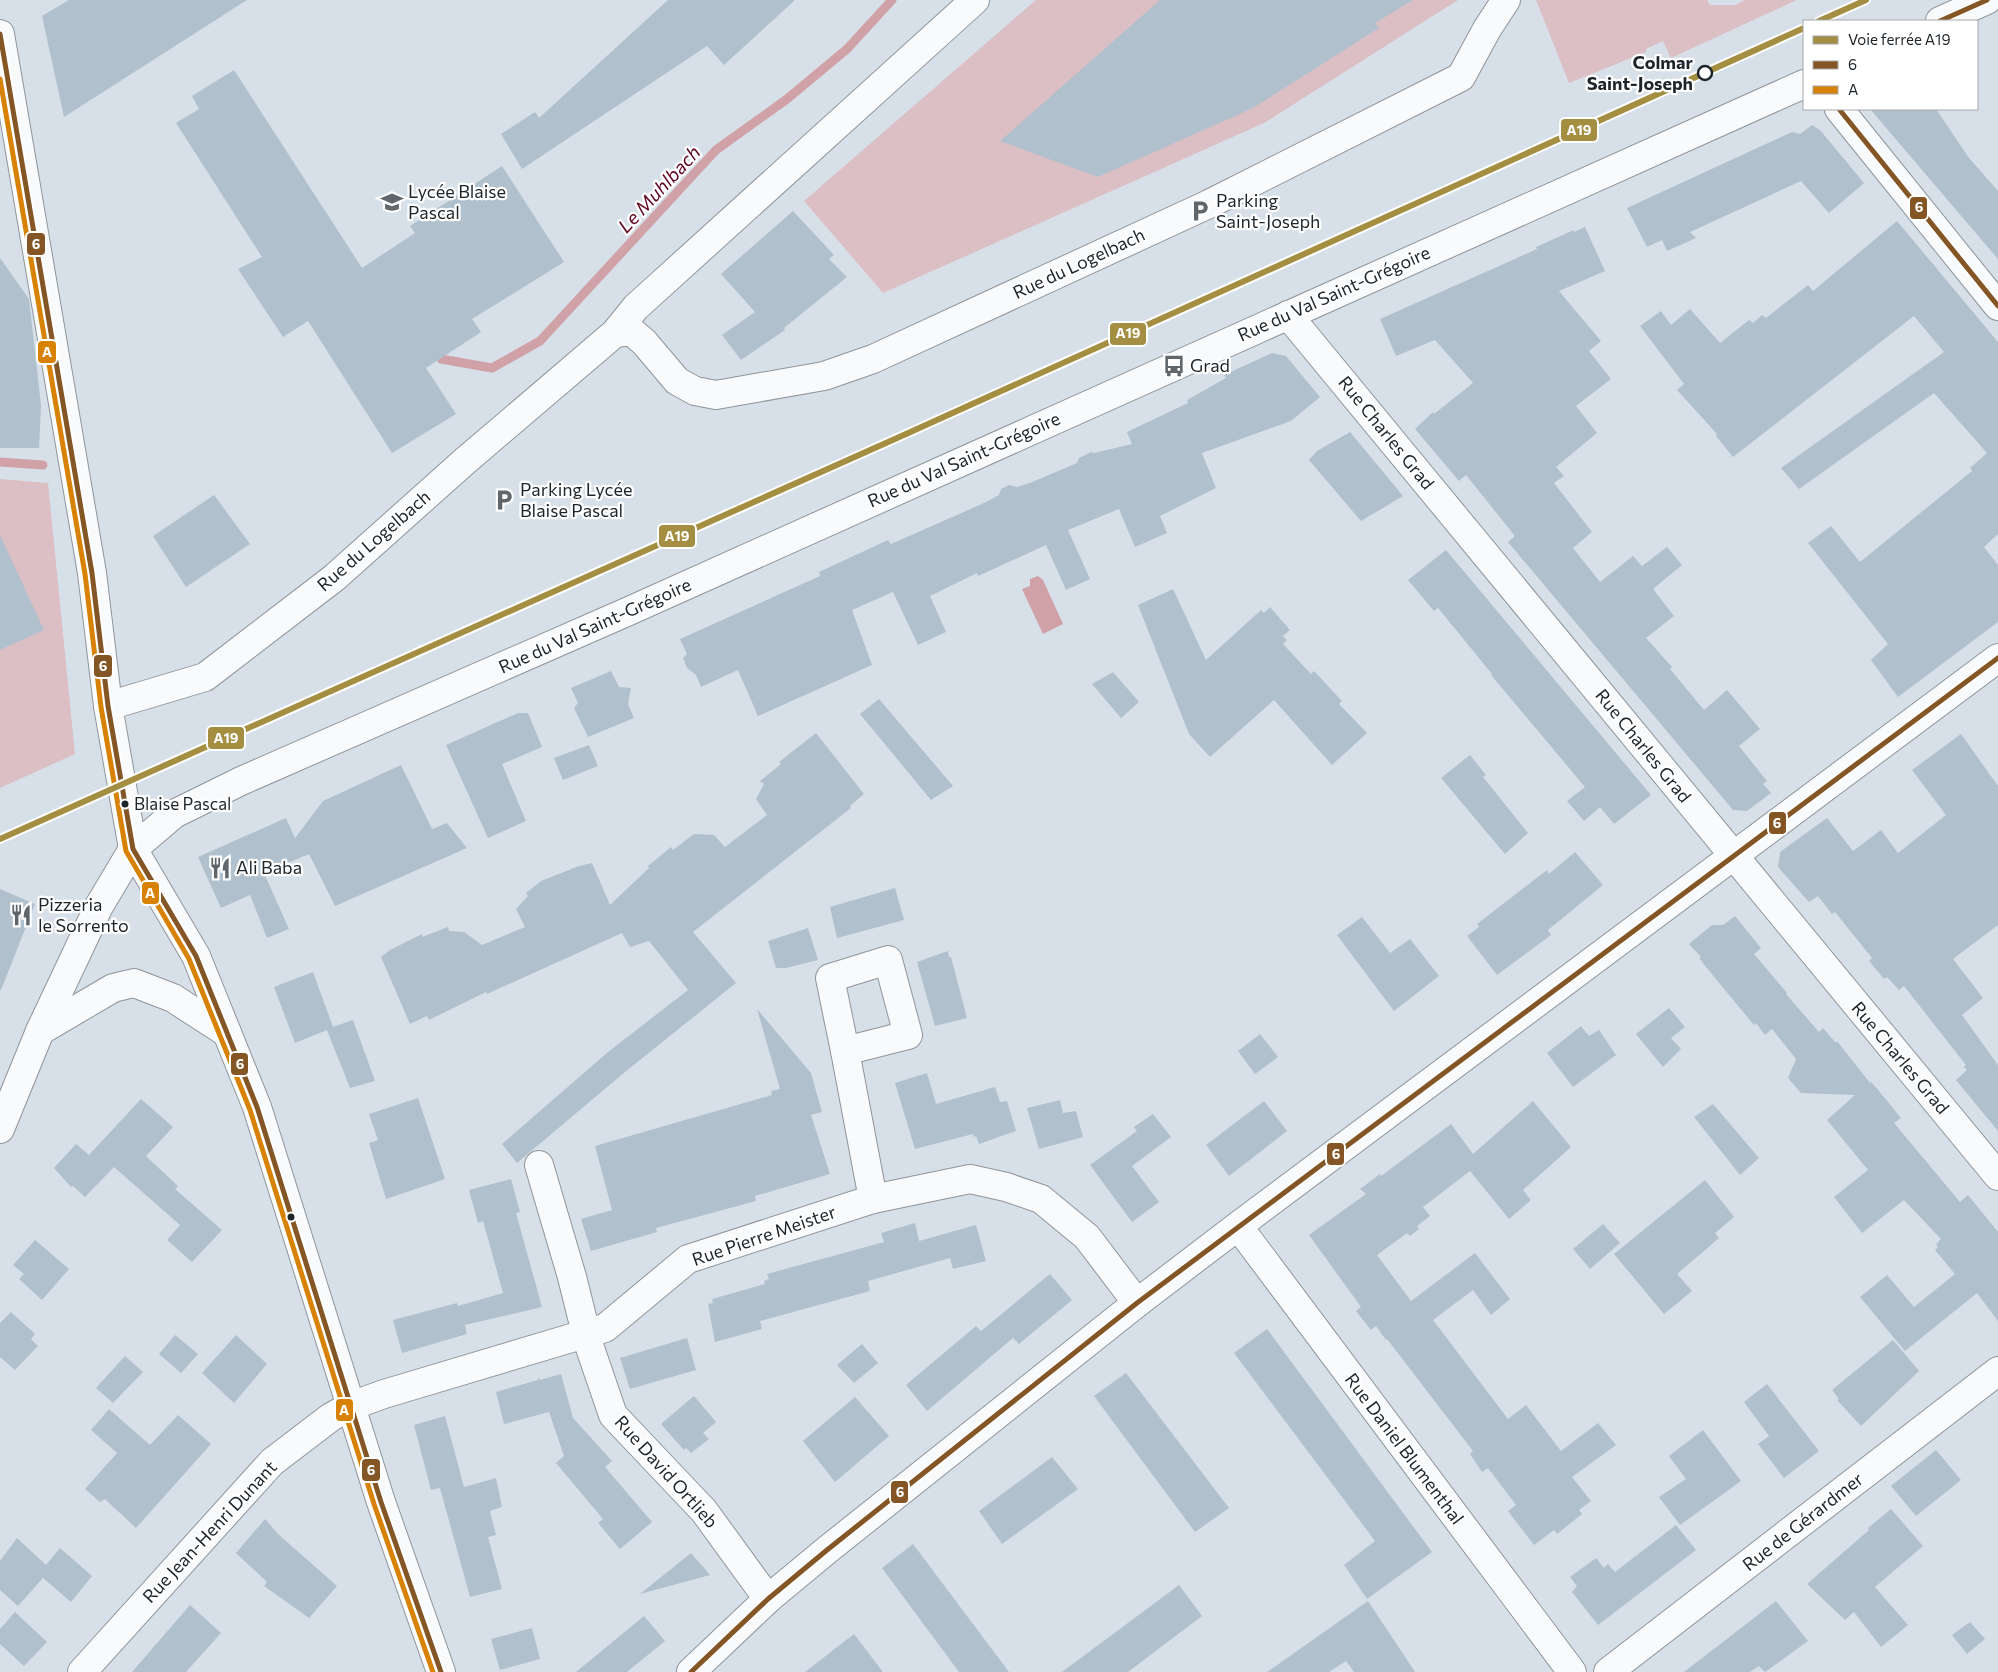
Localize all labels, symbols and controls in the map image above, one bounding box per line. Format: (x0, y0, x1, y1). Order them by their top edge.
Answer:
legend (1803, 20, 1978, 110)
text: Voie ferrée A19 (1848, 30, 1951, 48)
place label: Colmar Saint-Joseph (1587, 51, 1694, 94)
text: 6 (1848, 55, 1857, 73)
marker: Colmar Saint-Joseph (1697, 65, 1713, 81)
text: A (1848, 80, 1858, 98)
line badge: A19 (1560, 118, 1598, 142)
text: A19 (1566, 121, 1592, 138)
water label: Le Muhlbach (613, 140, 705, 237)
place label: Lycée Blaise Pascal (408, 180, 506, 223)
school or university icon: Lycée Blaise Pascal (379, 189, 405, 215)
place label: Parking Saint-Joseph (1216, 189, 1320, 232)
line badge: 6 (1909, 196, 1928, 220)
parking icon: Parking Saint-Joseph (1187, 198, 1213, 224)
text: 6 (1915, 198, 1924, 215)
street label: Rue du Logelbach (1009, 223, 1148, 303)
line badge: 6 (26, 232, 46, 256)
text: 6 (32, 235, 41, 252)
street label: Rue du Val Saint-Grégoire (1234, 241, 1433, 346)
line badge: A19 (1109, 322, 1147, 346)
text: A19 (1115, 324, 1141, 341)
line badge: A (37, 340, 57, 364)
text: A (42, 343, 52, 360)
bus stop icon: Grad (1161, 353, 1187, 379)
place label: Grad (1190, 354, 1230, 376)
street label: Rue Charles Grad (1334, 371, 1439, 494)
street label: Rue du Val Saint-Grégoire (864, 407, 1063, 512)
place label: Parking Lycée Blaise Pascal (520, 478, 632, 521)
street label: Rue du Logelbach (312, 485, 434, 595)
parking icon: Parking Lycée Blaise Pascal (491, 487, 517, 513)
line badge: A19 (658, 524, 696, 548)
text: A19 (664, 527, 690, 544)
street label: Rue du Val Saint-Grégoire (495, 573, 694, 678)
line badge: 6 (93, 654, 113, 678)
text: 6 (99, 657, 108, 674)
street label: Rue Charles Grad (1591, 684, 1696, 807)
line badge: A19 (207, 726, 245, 750)
text: A19 (213, 729, 239, 746)
place label: Blaise Pascal (134, 793, 231, 814)
marker: Blaise Pascal (120, 799, 130, 809)
line badge: 6 (1768, 811, 1787, 835)
text: 6 (1773, 814, 1782, 831)
restaurant icon: Ali Baba (207, 855, 233, 881)
place label: Ali Baba (236, 856, 302, 878)
line badge: A (141, 881, 160, 905)
text: A (145, 884, 155, 901)
place label: Pizzeria le Sorrento (38, 893, 129, 936)
restaurant icon: Pizzeria le Sorrento (8, 902, 34, 928)
street label: Rue Charles Grad (1847, 997, 1954, 1118)
line badge: 6 (230, 1052, 249, 1076)
text: 6 (236, 1055, 245, 1072)
line badge: 6 (1326, 1142, 1345, 1166)
text: 6 (1332, 1145, 1341, 1162)
street label: Rue Pierre Meister (689, 1200, 839, 1270)
unlabelled marker (286, 1212, 296, 1222)
street label: Rue Daniel Blumenthal (1341, 1368, 1469, 1528)
line badge: A (335, 1398, 354, 1422)
text: A (339, 1401, 349, 1418)
street label: Rue David Ortlieb (610, 1411, 723, 1532)
street label: Rue Jean-Henri Dunant (138, 1456, 281, 1607)
line badge: 6 (361, 1458, 381, 1482)
text: 6 (367, 1461, 376, 1478)
street label: Rue de Gérardmer (1738, 1467, 1867, 1575)
line badge: 6 (890, 1480, 909, 1504)
text: 6 (896, 1483, 905, 1500)

